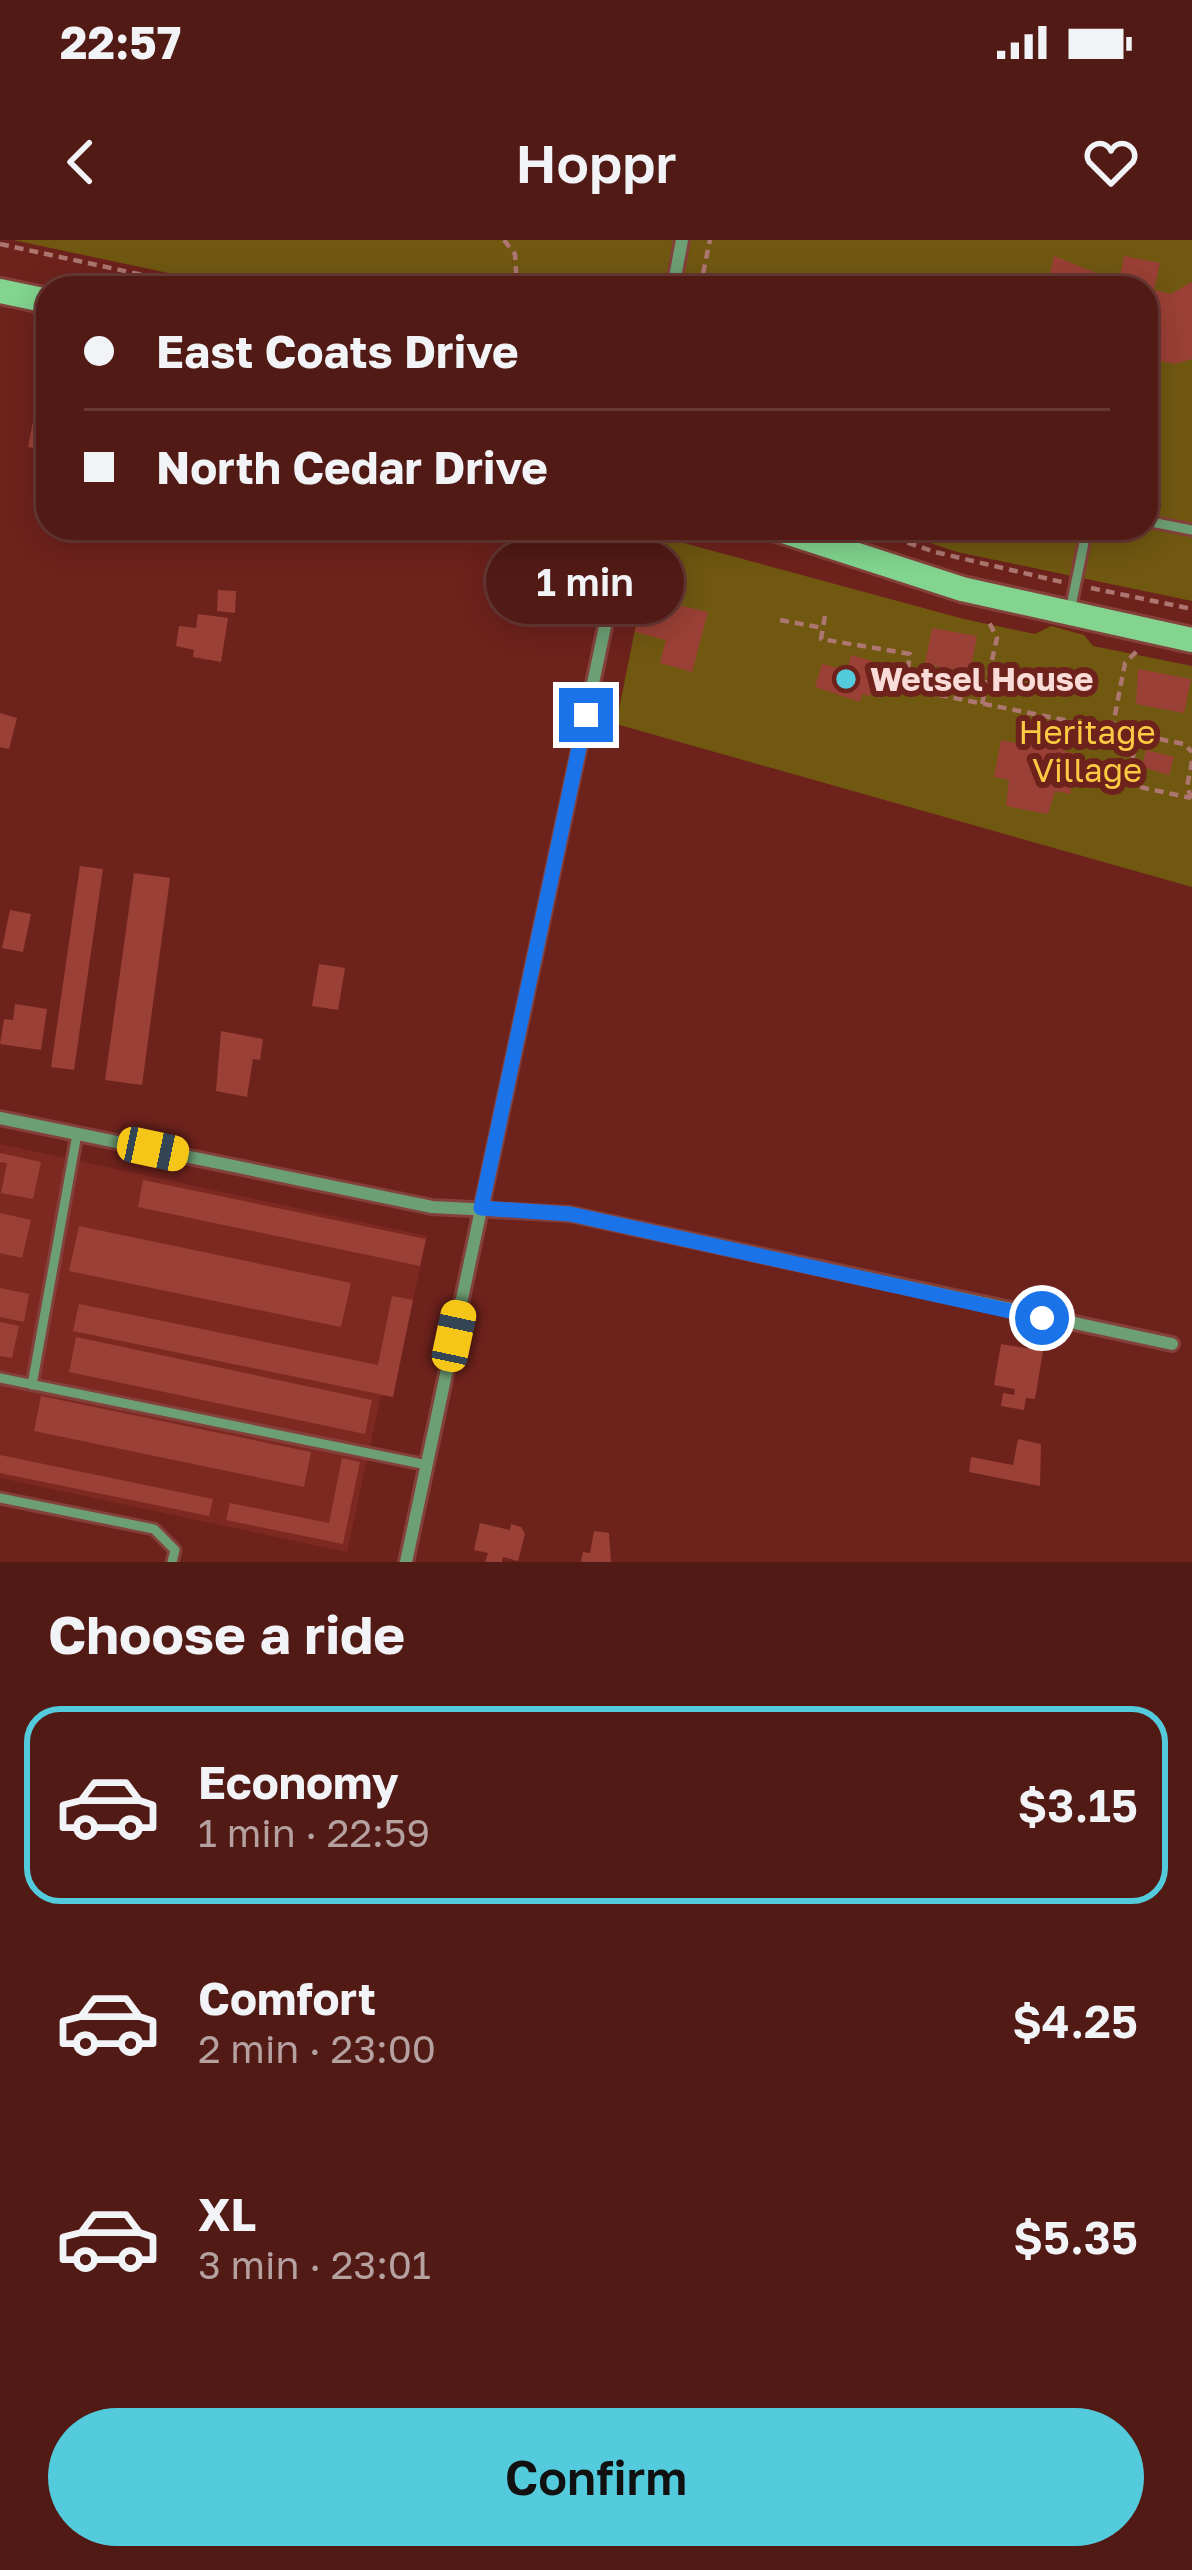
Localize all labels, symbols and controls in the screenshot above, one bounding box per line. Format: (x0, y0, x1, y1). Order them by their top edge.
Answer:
text: 22:57 (60, 15, 181, 69)
icon: back (48, 129, 114, 195)
icon: heart (1078, 129, 1144, 195)
text: Hoppr (516, 130, 676, 195)
text: East Coats Drive (156, 324, 519, 378)
text: North Cedar Drive (156, 440, 548, 494)
callout: 1 min (487, 541, 685, 625)
text: 1 min (536, 558, 634, 605)
place label: Wetsel House (870, 659, 1094, 698)
marker: Wetsel House (833, 666, 859, 692)
route end (559, 688, 613, 742)
park label: Heritage Village (1018, 712, 1156, 789)
car (114, 1124, 192, 1174)
route start (1015, 1291, 1069, 1345)
car (429, 1297, 479, 1375)
text: Choose a ride (48, 1601, 405, 1666)
icon: car (54, 1751, 162, 1859)
text: Economy (198, 1755, 399, 1809)
text: $3.15 (1018, 1778, 1138, 1832)
text: 1 min · 22:59 (198, 1809, 430, 1856)
icon: car (54, 1967, 162, 2075)
text: Comfort (198, 1971, 376, 2025)
text: $4.25 (1012, 1994, 1138, 2048)
text: 2 min · 23:00 (198, 2025, 436, 2072)
icon: car (54, 2183, 162, 2291)
text: XL (198, 2187, 256, 2241)
text: $5.35 (1013, 2210, 1138, 2264)
text: 3 min · 23:01 (198, 2241, 431, 2288)
button: Confirm (48, 2408, 1144, 2546)

